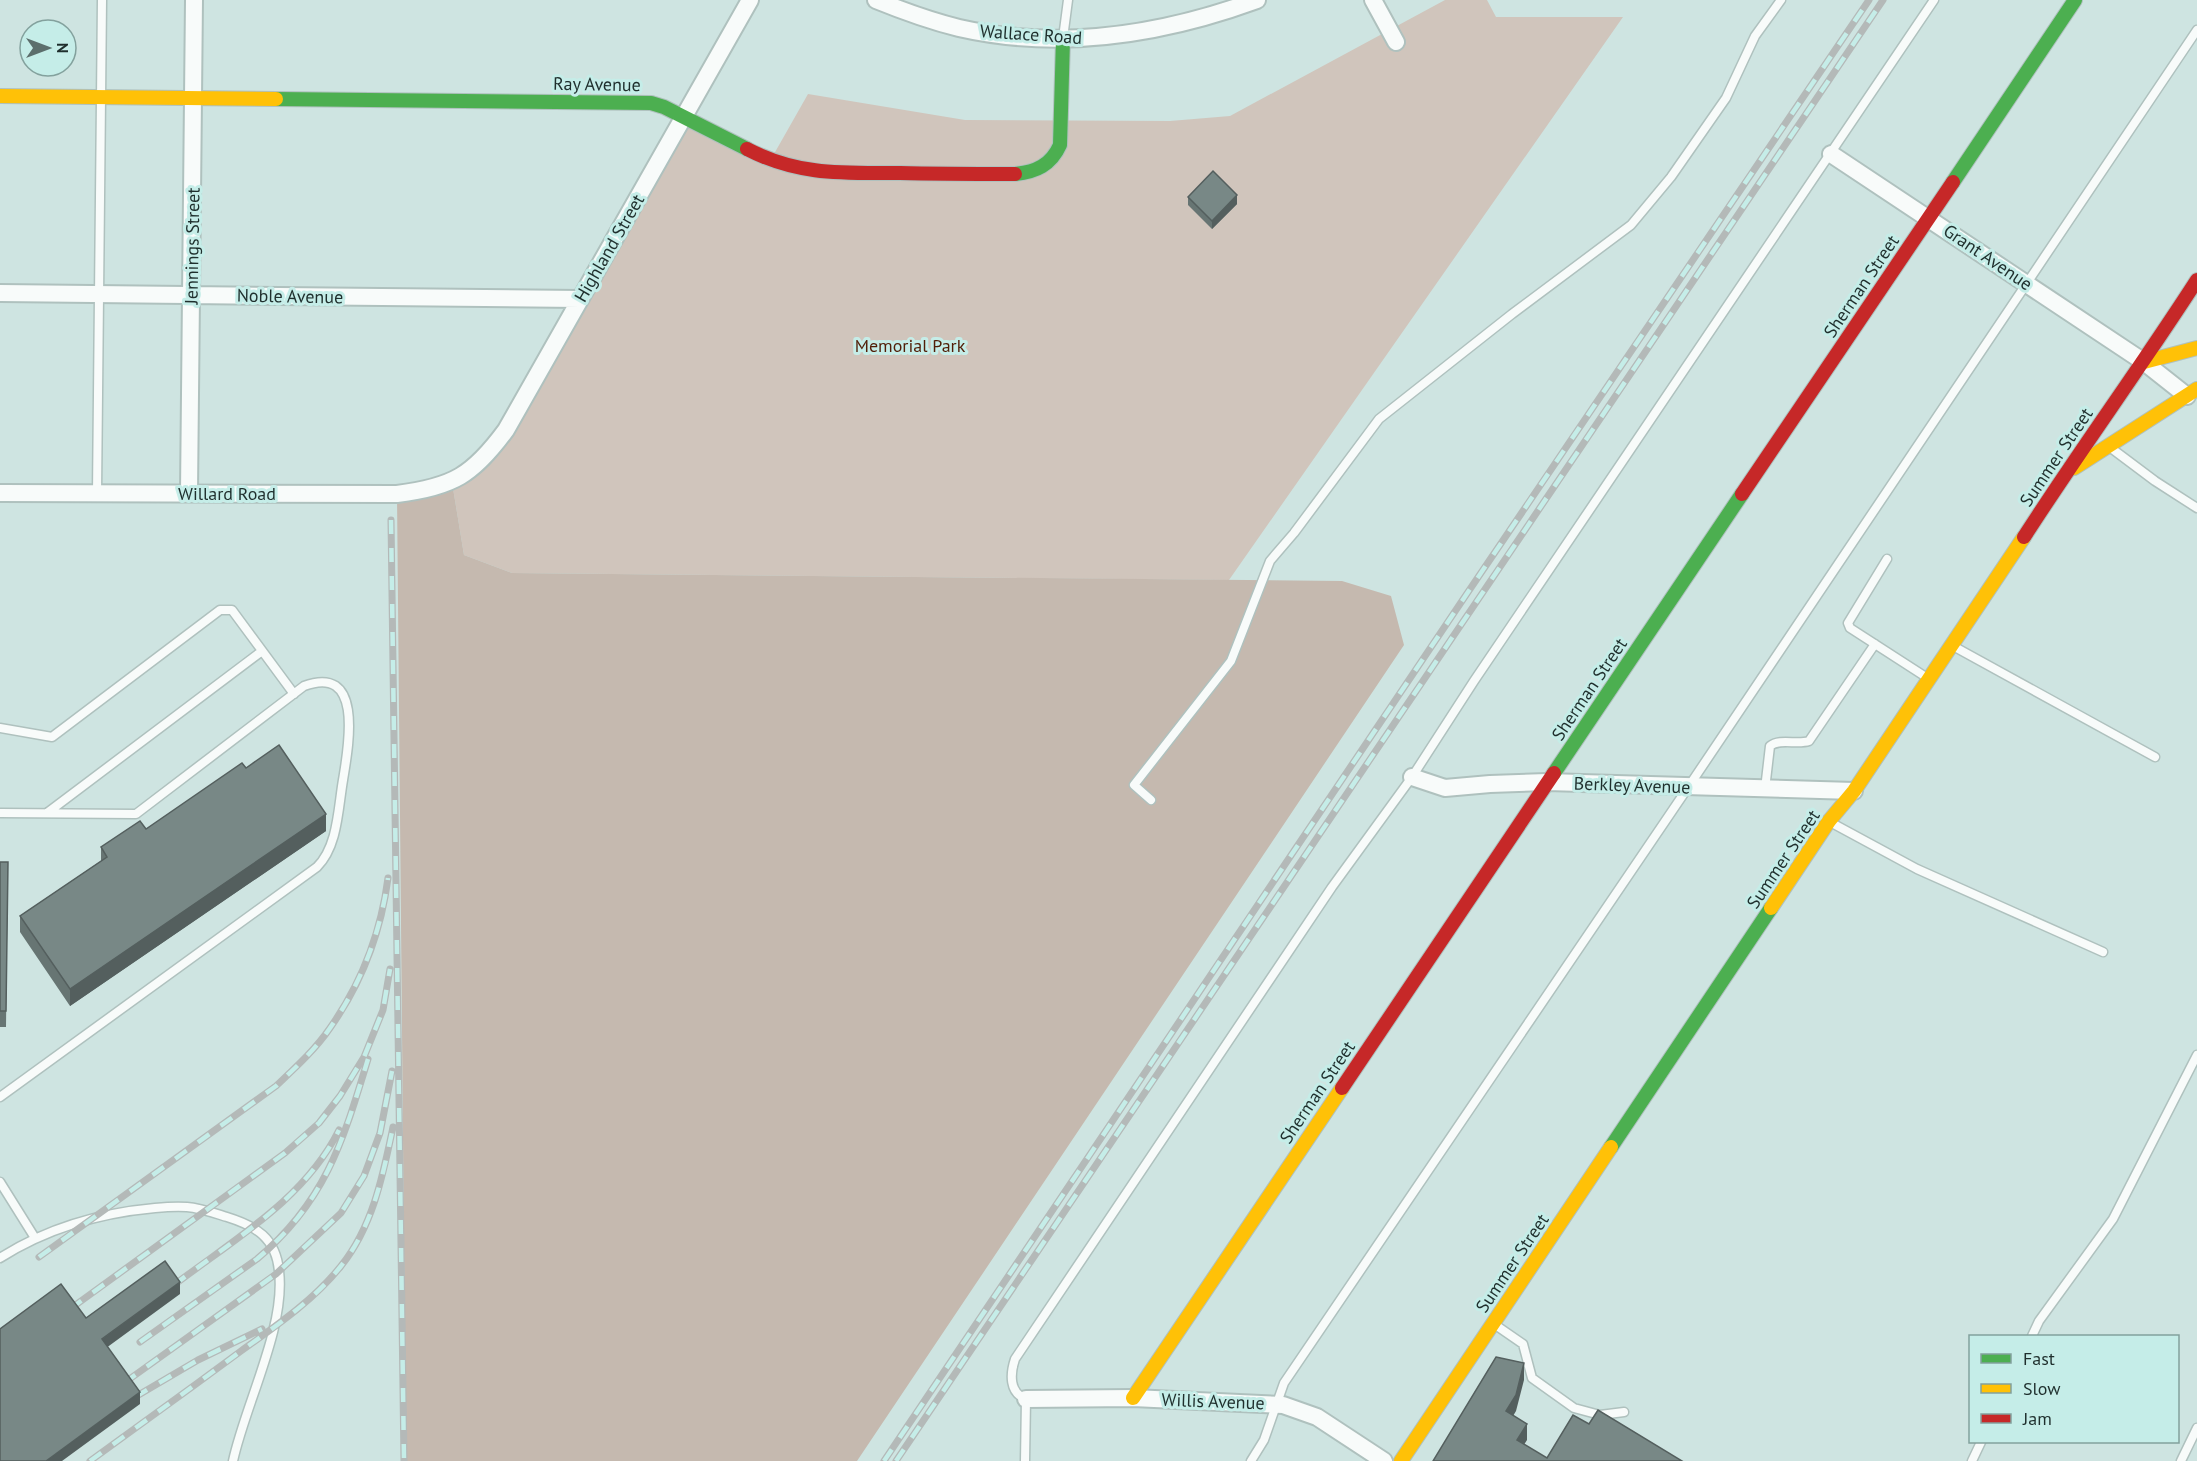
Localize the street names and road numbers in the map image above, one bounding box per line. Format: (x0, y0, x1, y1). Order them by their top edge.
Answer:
street label: Wallace Road (979, 19, 1083, 49)
street label: Ray Avenue (553, 72, 641, 96)
street label: Jennings Street (179, 187, 205, 306)
street label: Highland Street (569, 190, 649, 306)
street label: Grant Avenue (1939, 219, 2037, 295)
street label: Sherman Street (1818, 230, 1904, 342)
street label: Noble Avenue (237, 284, 343, 308)
street label: Summer Street (2014, 403, 2098, 511)
street label: Willard Road (178, 482, 276, 505)
street label: Sherman Street (1546, 633, 1632, 745)
street label: Berkley Avenue (1573, 771, 1691, 799)
street label: Summer Street (1741, 805, 1825, 913)
street label: Sherman Street (1274, 1036, 1360, 1148)
street label: Summer Street (1470, 1209, 1554, 1317)
street label: Willis Avenue (1161, 1388, 1265, 1414)

